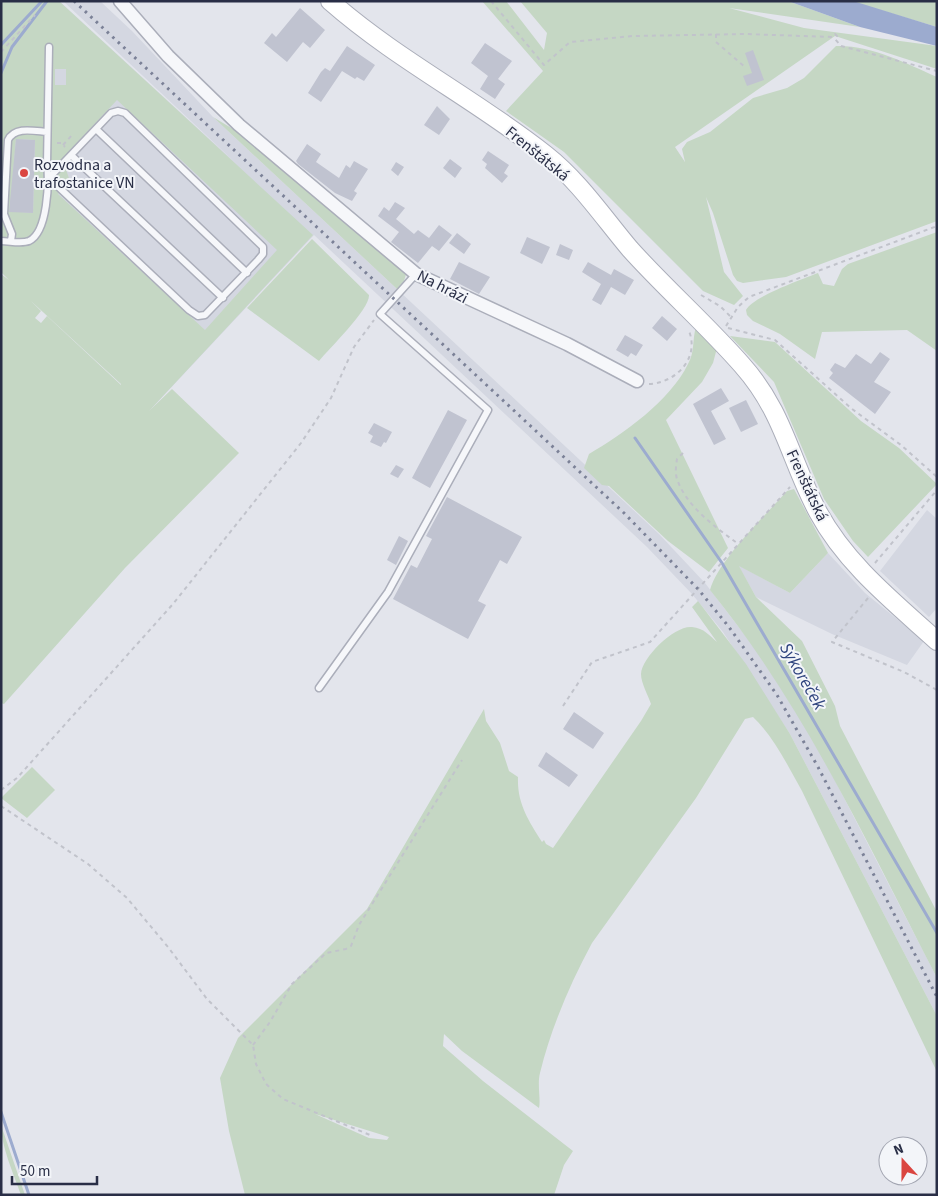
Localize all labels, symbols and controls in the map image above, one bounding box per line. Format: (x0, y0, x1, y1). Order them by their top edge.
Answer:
street label: Frenštátská (501, 121, 574, 186)
place label: Rozvodna a trafostanice VN (34, 154, 135, 194)
marker: Rozvodna a trafostanice VN (18, 167, 30, 179)
street label: Na hrázi (413, 265, 472, 309)
street label: Frenštátská (781, 446, 833, 525)
water label: Sýkoreček (773, 638, 832, 715)
north arrow (878, 1136, 928, 1186)
text: N (891, 1139, 907, 1161)
scale bar (12, 1154, 98, 1186)
text: 50 m (20, 1161, 50, 1182)

